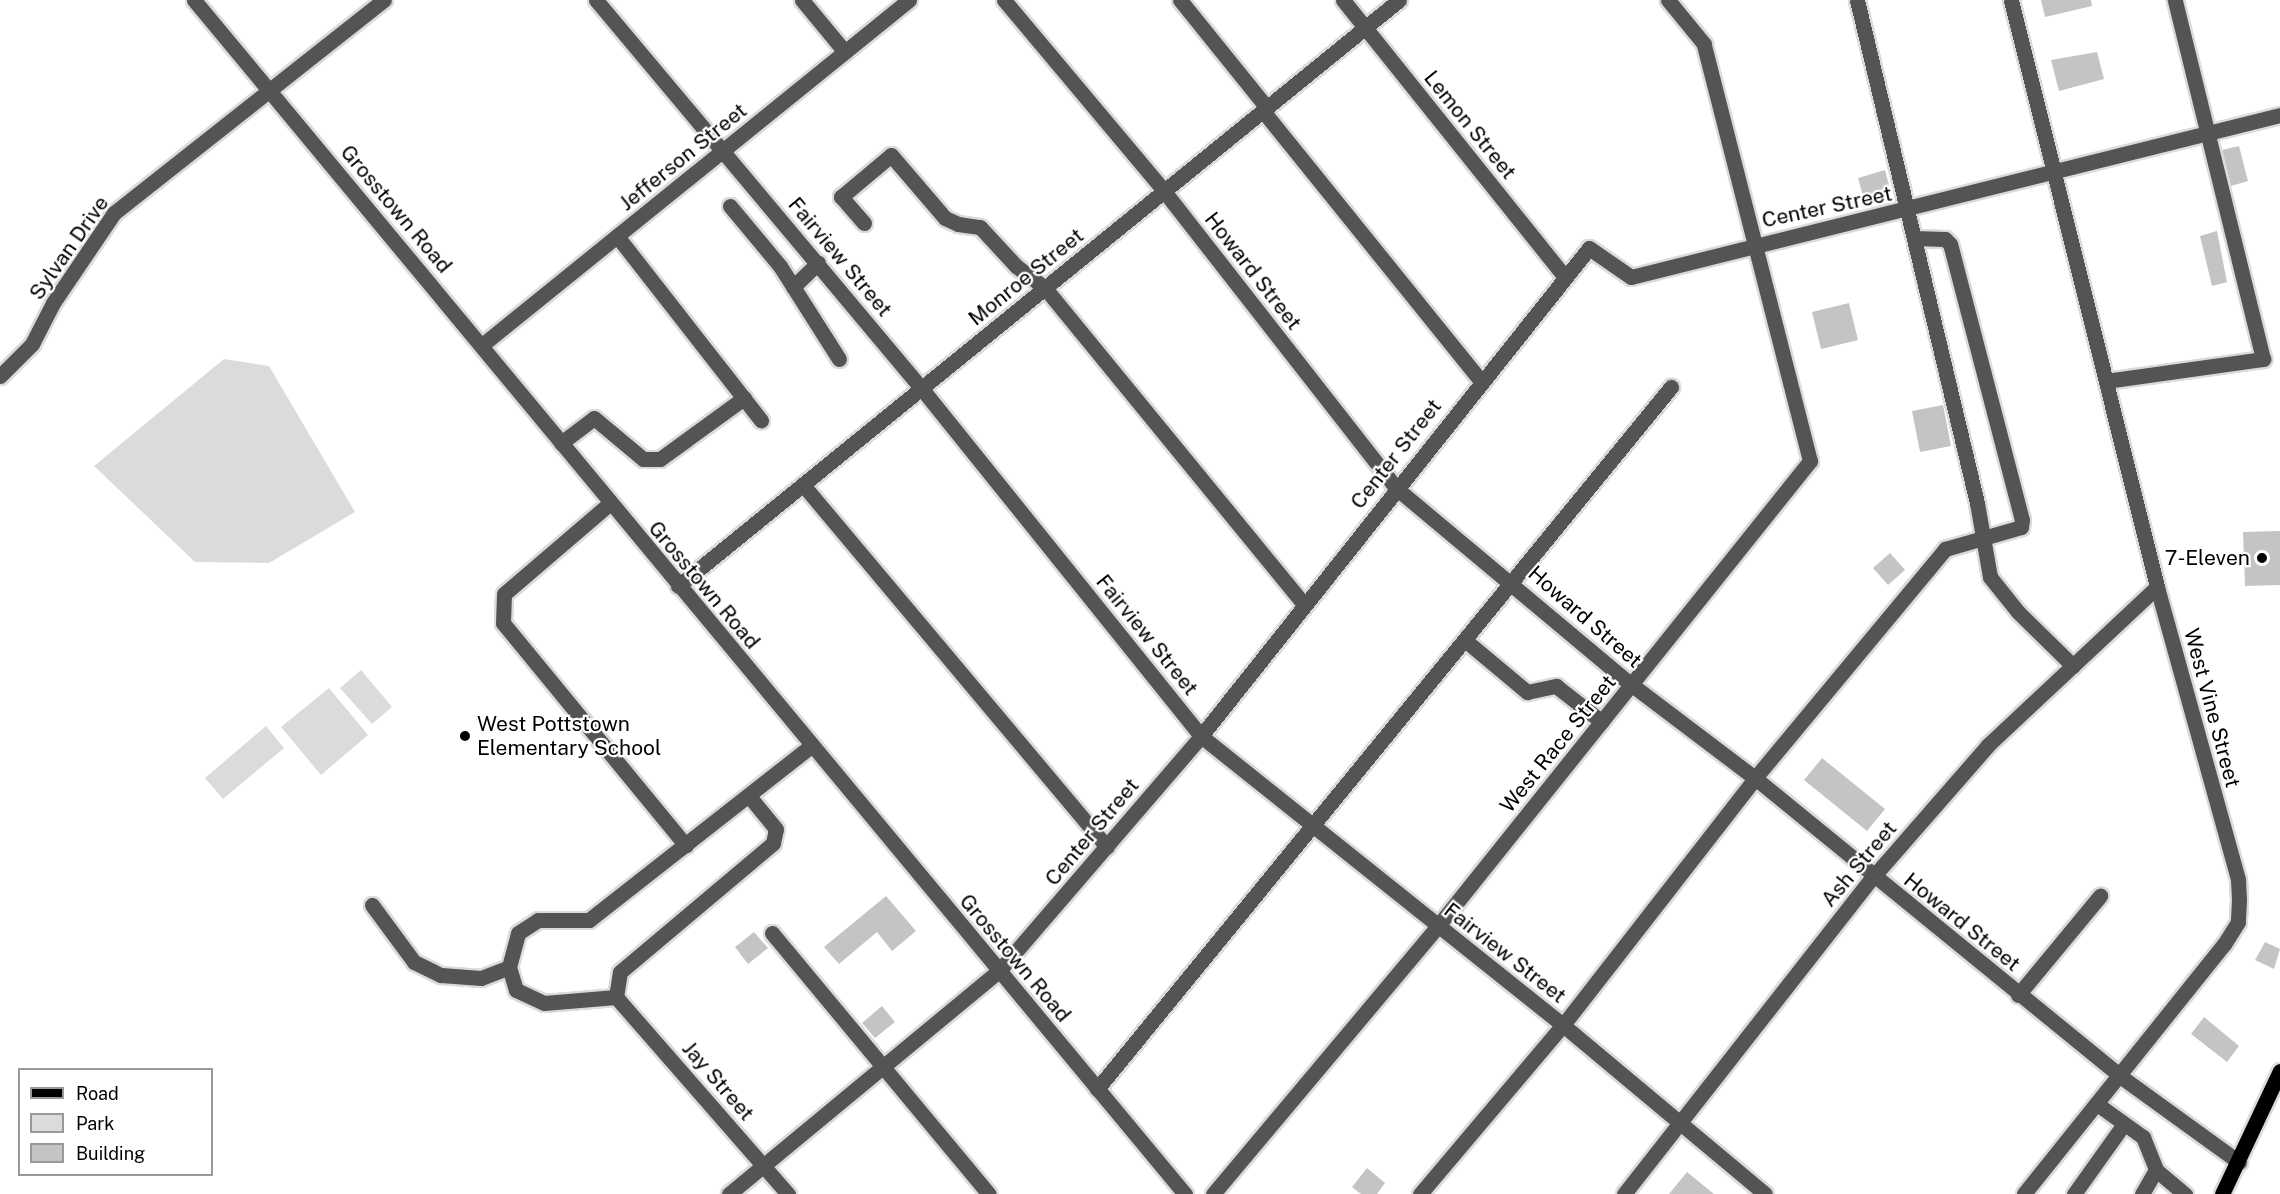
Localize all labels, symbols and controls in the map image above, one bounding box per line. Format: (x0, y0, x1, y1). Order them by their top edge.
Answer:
street label: Lemon Street (1419, 66, 1521, 184)
street label: Jefferson Street (614, 98, 752, 216)
street label: Grosstown Road (335, 140, 457, 278)
street label: Center Street (1760, 181, 1894, 233)
street label: Sylvan Drive (24, 191, 114, 305)
street label: Fairview Street (783, 192, 897, 322)
street label: Howard Street (1199, 207, 1307, 335)
street label: Monroe Street (963, 223, 1089, 331)
street label: Center Street (1345, 394, 1447, 514)
street label: Grosstown Road (643, 516, 765, 654)
place label: 7-Eleven (2165, 545, 2250, 571)
marker: 7-Eleven (2255, 551, 2269, 565)
street label: Howard Street (1523, 561, 1647, 673)
street label: Fairview Street (1091, 570, 1203, 700)
street label: West Vine Street (2179, 625, 2245, 791)
street label: West Race Street (1495, 670, 1621, 818)
place label: West Pottstown Elementary School (477, 711, 661, 761)
marker: West Pottstown Elementary School (458, 729, 472, 743)
street label: Center Street (1040, 773, 1144, 891)
street label: Ash Street (1816, 816, 1902, 912)
street label: Howard Street (1899, 867, 2025, 977)
street label: Grosstown Road (954, 889, 1076, 1027)
street label: Fairview Street (1439, 897, 1571, 1009)
street label: Jay Street (677, 1036, 759, 1126)
legend (18, 1068, 213, 1176)
text: Road (76, 1083, 119, 1104)
text: Park (76, 1113, 114, 1134)
text: Building (76, 1143, 145, 1164)

